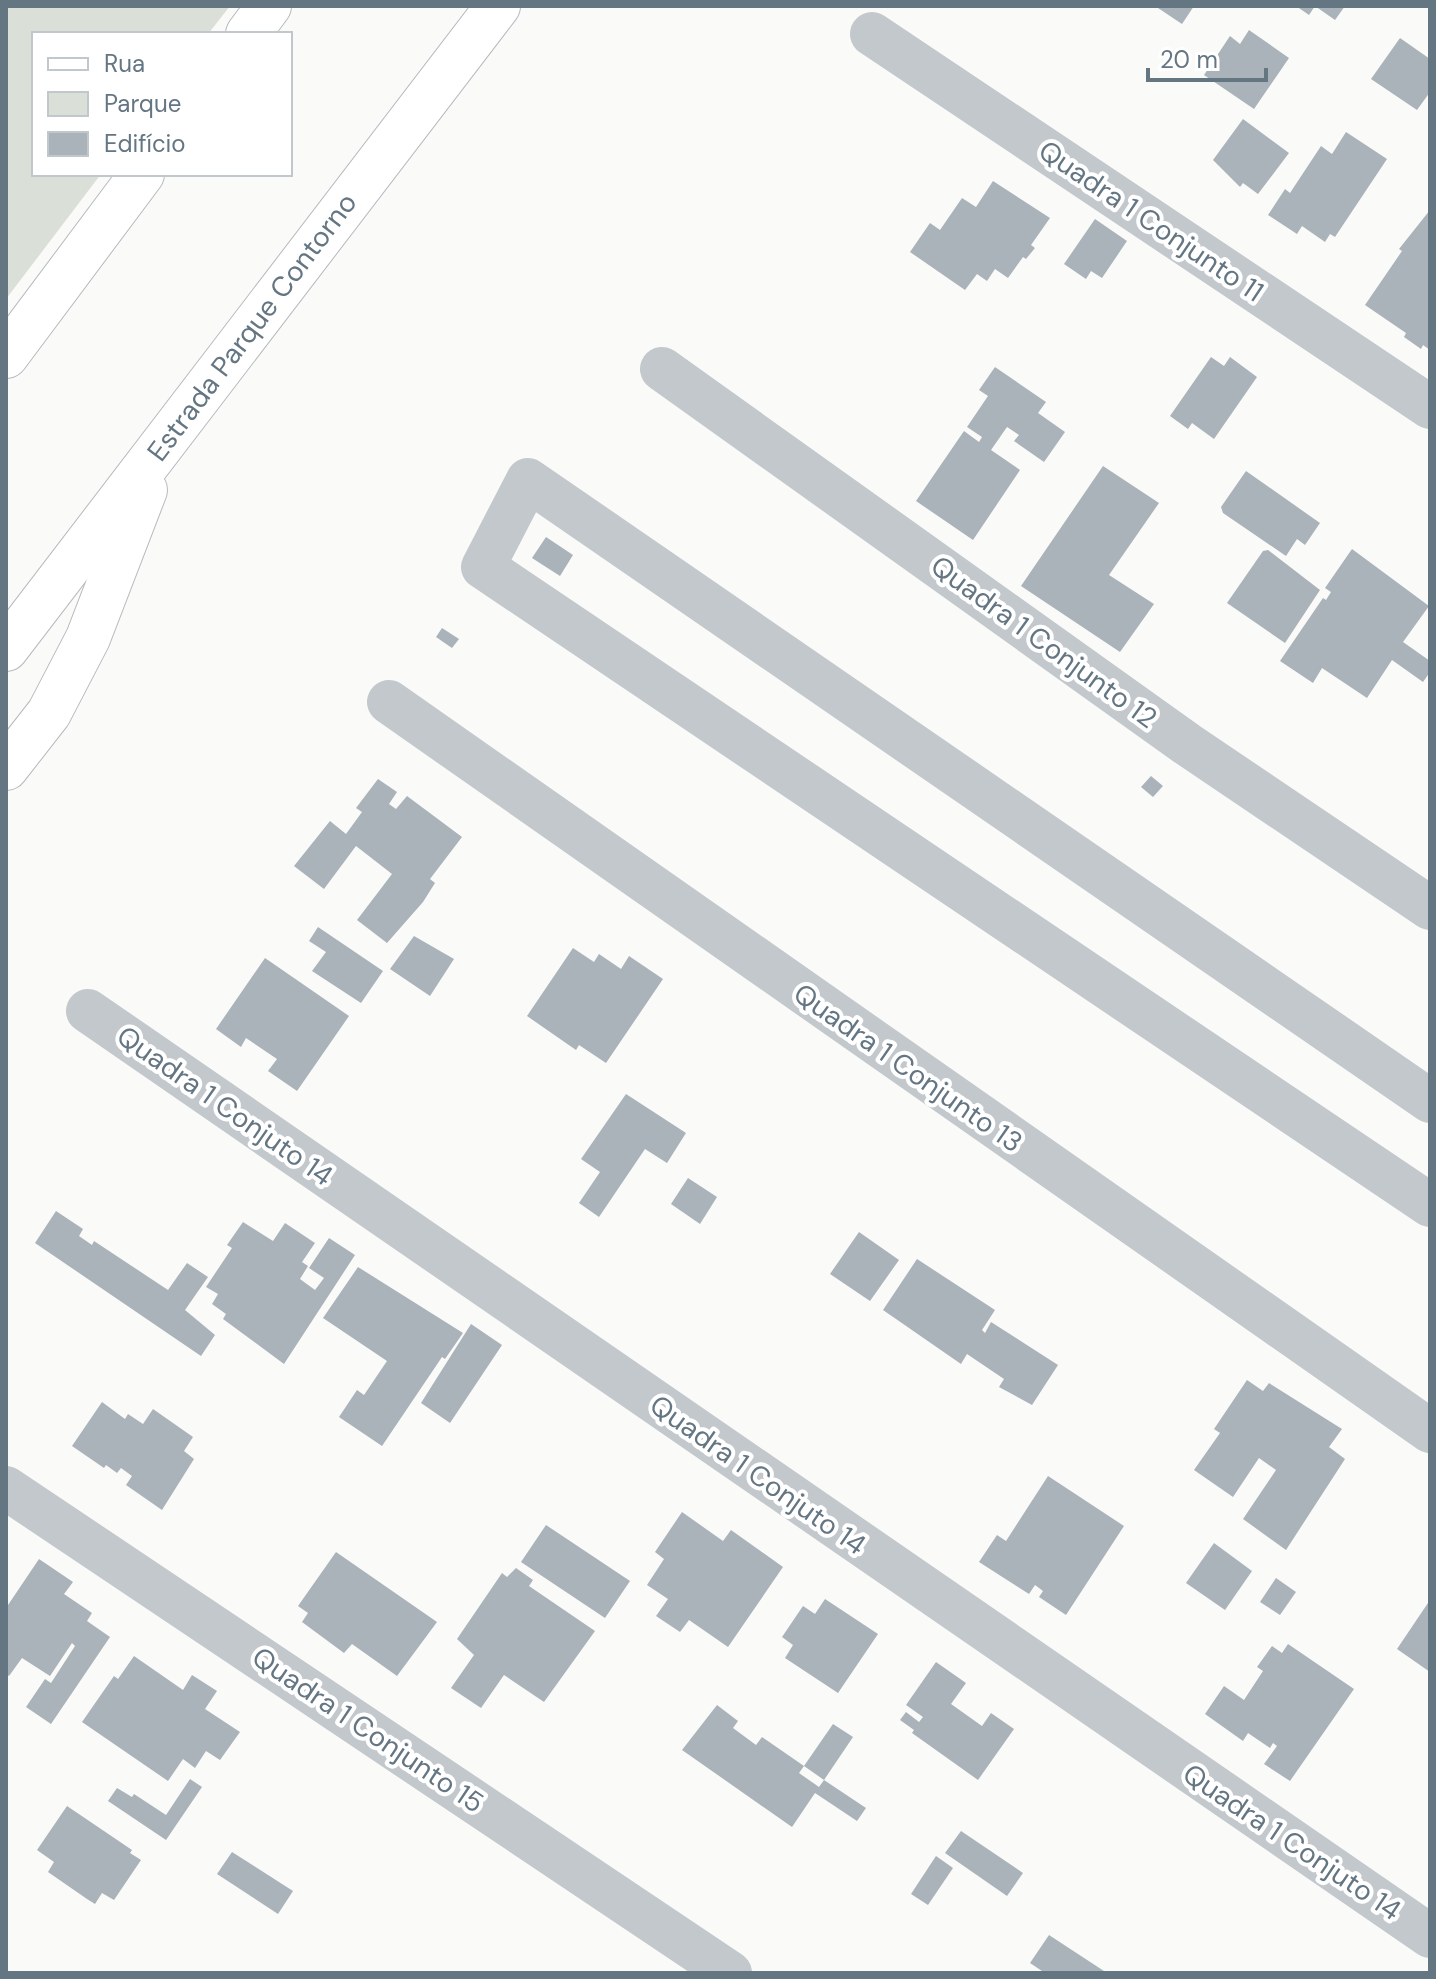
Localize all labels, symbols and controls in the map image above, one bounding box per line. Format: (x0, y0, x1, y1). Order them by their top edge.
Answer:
legend (32, 32, 292, 176)
scale bar (1148, 32, 1266, 82)
text: 20 m (1160, 44, 1218, 75)
text: Rua (104, 48, 145, 79)
text: Parque (104, 88, 181, 119)
text: Edifício (104, 128, 186, 159)
street label: Quadra 1 Conjunto 11 (1031, 132, 1271, 310)
street label: Estrada Parque Contorno (139, 185, 365, 469)
street label: Quadra 1 Conjunto 12 (924, 547, 1164, 737)
street label: Quadra 1 Conjunto 13 (786, 975, 1030, 1161)
street label: Quadra 1 Conjuto 14 (110, 1018, 340, 1194)
street label: Quadra 1 Conjuto 14 (643, 1387, 873, 1563)
street label: Quadra 1 Conjunto 15 (245, 1639, 491, 1821)
street label: Quadra 1 Conjuto 14 (1176, 1755, 1408, 1929)

